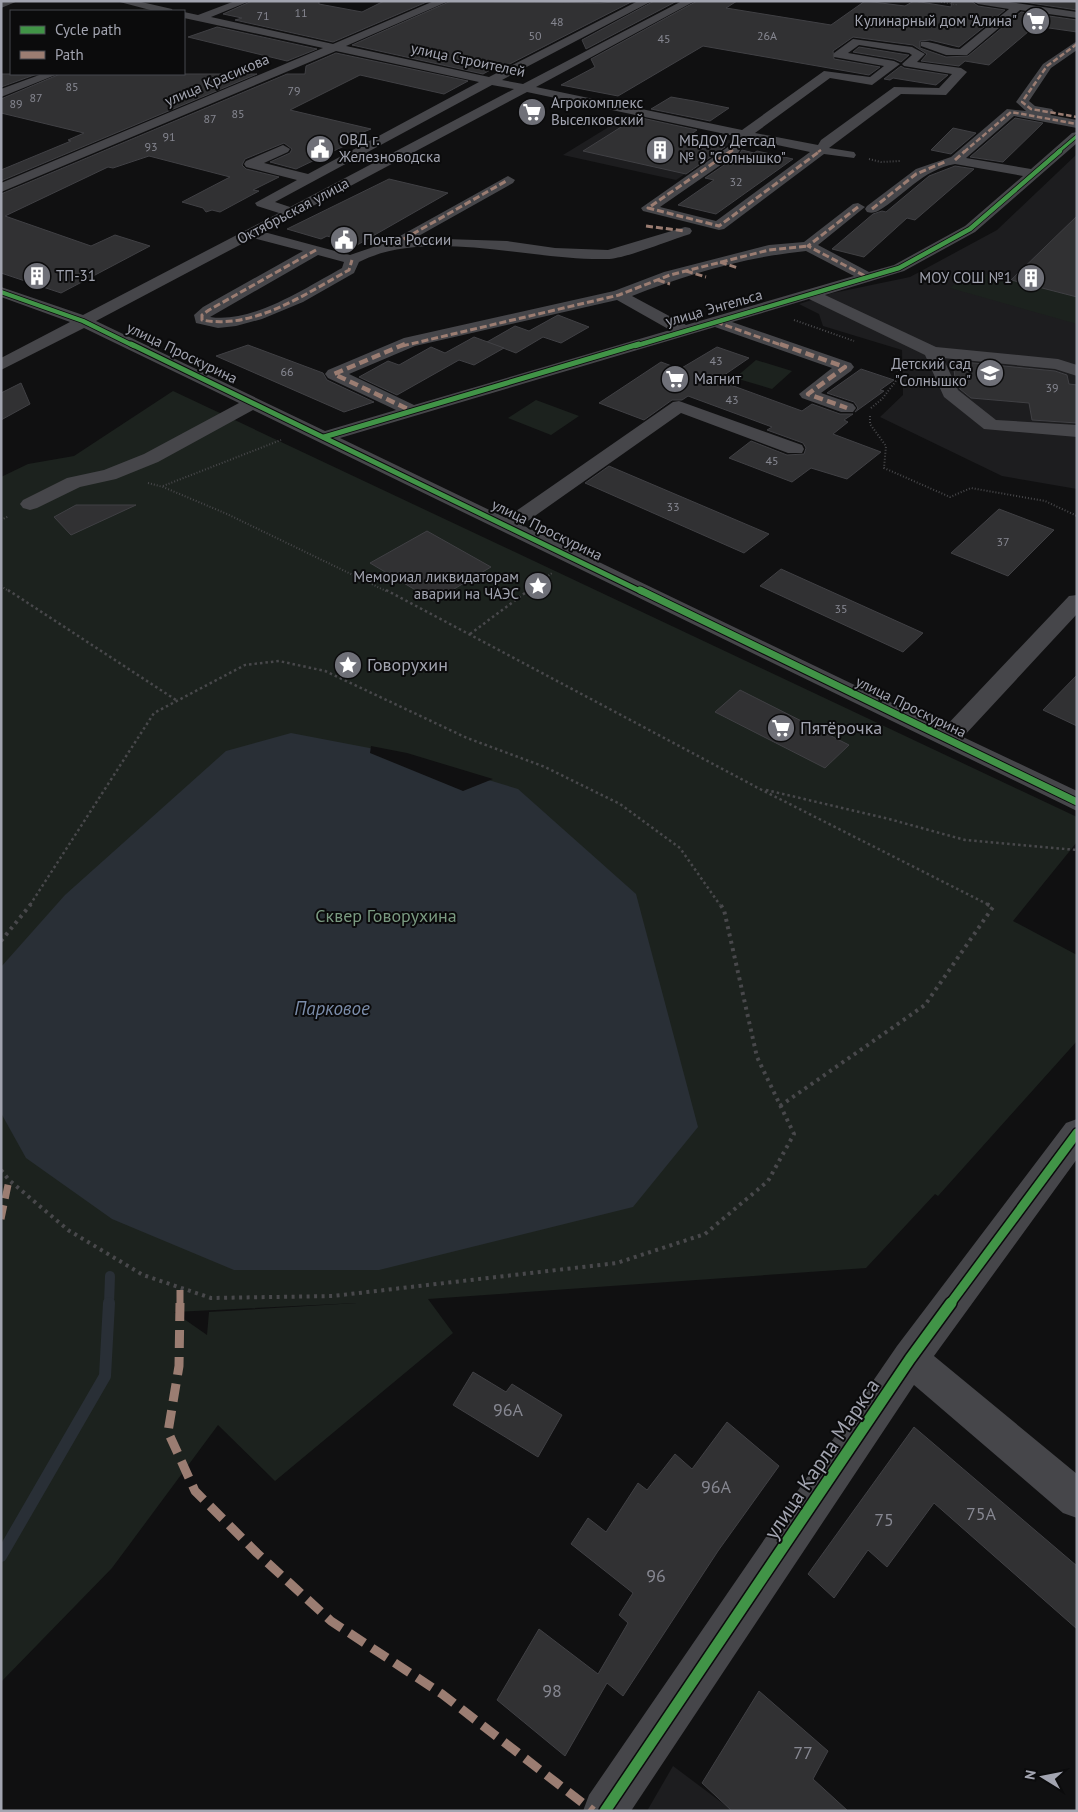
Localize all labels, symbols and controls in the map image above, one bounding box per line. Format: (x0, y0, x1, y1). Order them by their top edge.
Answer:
house number: 11 (294, 5, 308, 20)
supermarket icon: Кулинарный дом "Алина" (1021, 6, 1051, 36)
house number: 71 (256, 8, 270, 23)
legend (10, 10, 185, 75)
place label: Кулинарный дом "Алина" (854, 11, 1017, 30)
house number: 48 (550, 14, 564, 29)
text: Cycle path (55, 20, 121, 39)
house number: 50 (528, 28, 542, 43)
house number: 26А (757, 28, 777, 43)
house number: 45 (657, 31, 671, 46)
street label: улица Строителей (409, 38, 527, 81)
text: Path (55, 45, 84, 64)
street label: улица Красикова (162, 49, 272, 110)
house number: 85 (65, 79, 79, 94)
house number: 79 (287, 83, 301, 98)
house number: 87 (29, 90, 43, 105)
place label: Агрокомплекс Выселковский (551, 93, 644, 129)
house number: 89 (9, 96, 23, 111)
supermarket icon: Агрокомплекс Выселковский (517, 97, 547, 127)
house number: 85 (231, 106, 245, 121)
house number: 87 (203, 111, 217, 126)
house number: 91 (162, 129, 176, 144)
place label: ОВД г. Железноводска (338, 130, 441, 166)
place label: МБДОУ Детсад № 9 "Солнышко" (679, 131, 786, 167)
public building icon: ОВД г. Железноводска (305, 134, 335, 164)
building icon: МБДОУ Детсад № 9 "Солнышко" (645, 135, 675, 165)
house number: 93 (144, 139, 158, 154)
street label: Октябрьская улица (233, 173, 352, 248)
house number: 32 (729, 174, 743, 189)
public building icon: Почта России (329, 225, 359, 255)
place label: Почта России (363, 230, 451, 249)
building icon: ТП-31 (22, 261, 52, 291)
building icon: МОУ СОШ №1 (1016, 263, 1046, 293)
place label: ТП-31 (56, 266, 96, 285)
place label: МОУ СОШ №1 (919, 268, 1012, 287)
street label: улица Энгельса (663, 285, 765, 330)
street label: улица Проскурина (124, 317, 241, 388)
house number: 43 (709, 353, 723, 368)
place label: Детский сад "Солнышко" (891, 354, 971, 390)
school or university icon: Детский сад "Солнышко" (975, 358, 1005, 388)
house number: 66 (280, 364, 294, 379)
supermarket icon: Магнит (660, 364, 690, 394)
place label: Магнит (694, 369, 741, 388)
house number: 39 (1045, 380, 1059, 395)
house number: 43 (725, 392, 739, 407)
house number: 45 (765, 453, 779, 468)
street label: улица Проскурина (489, 494, 606, 565)
house number: 33 (666, 499, 680, 514)
house number: 37 (996, 534, 1010, 549)
place label: Мемориал ликвидаторам аварии на ЧАЭС (353, 567, 519, 603)
place icon: Мемориал ликвидаторам аварии на ЧАЭС (523, 571, 553, 601)
house number: 35 (834, 601, 848, 616)
place icon: Говорухин (333, 650, 363, 680)
place label: Говорухин (367, 653, 448, 676)
street label: улица Проскурина (853, 671, 970, 742)
supermarket icon: Пятёрочка (766, 713, 796, 743)
place label: Пятёрочка (800, 716, 882, 739)
park label: Сквер Говорухина (315, 904, 457, 927)
water label: Парковое (294, 996, 370, 1020)
street label: улица Карла Маркса (758, 1373, 885, 1544)
house number: 96А (493, 1398, 524, 1421)
house number: 96А (701, 1475, 732, 1498)
house number: 75А (966, 1502, 997, 1525)
house number: 75 (874, 1508, 894, 1531)
house number: 96 (646, 1564, 666, 1587)
house number: 98 (542, 1679, 562, 1702)
house number: 77 (793, 1741, 813, 1764)
north arrow (1018, 1752, 1068, 1802)
text: N (1021, 1769, 1040, 1781)

